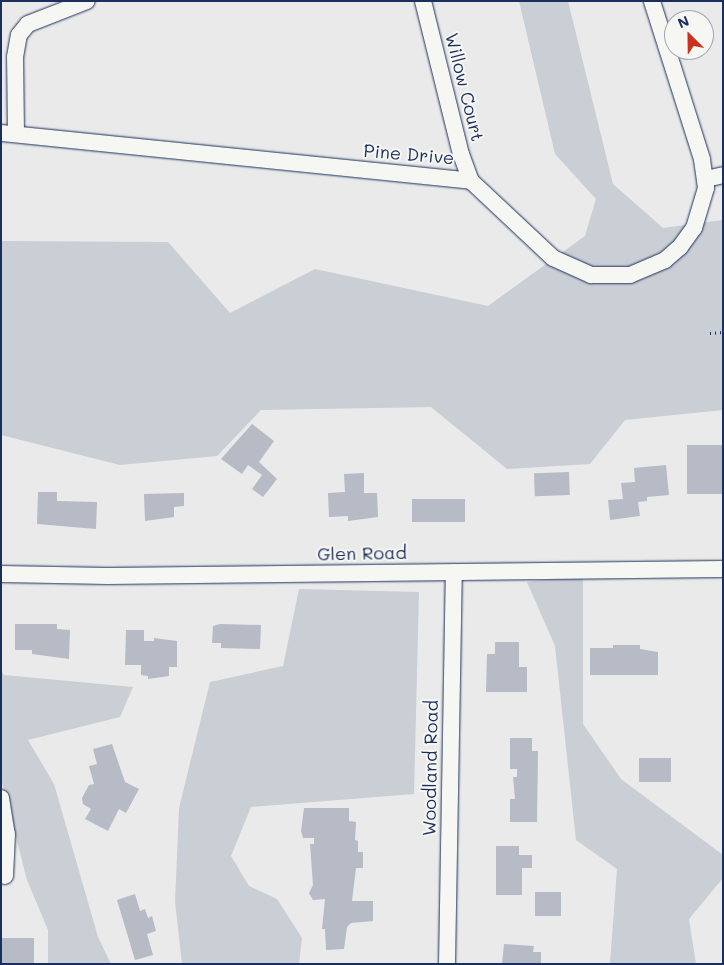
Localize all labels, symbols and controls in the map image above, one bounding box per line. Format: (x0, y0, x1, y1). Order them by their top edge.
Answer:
north arrow (664, 10, 714, 60)
text: N (675, 11, 692, 32)
street label: Willow Court (441, 30, 489, 144)
street label: Pine Drive (363, 139, 455, 169)
street label: Glen Road (317, 541, 407, 565)
street label: Woodland Road (418, 700, 442, 836)

